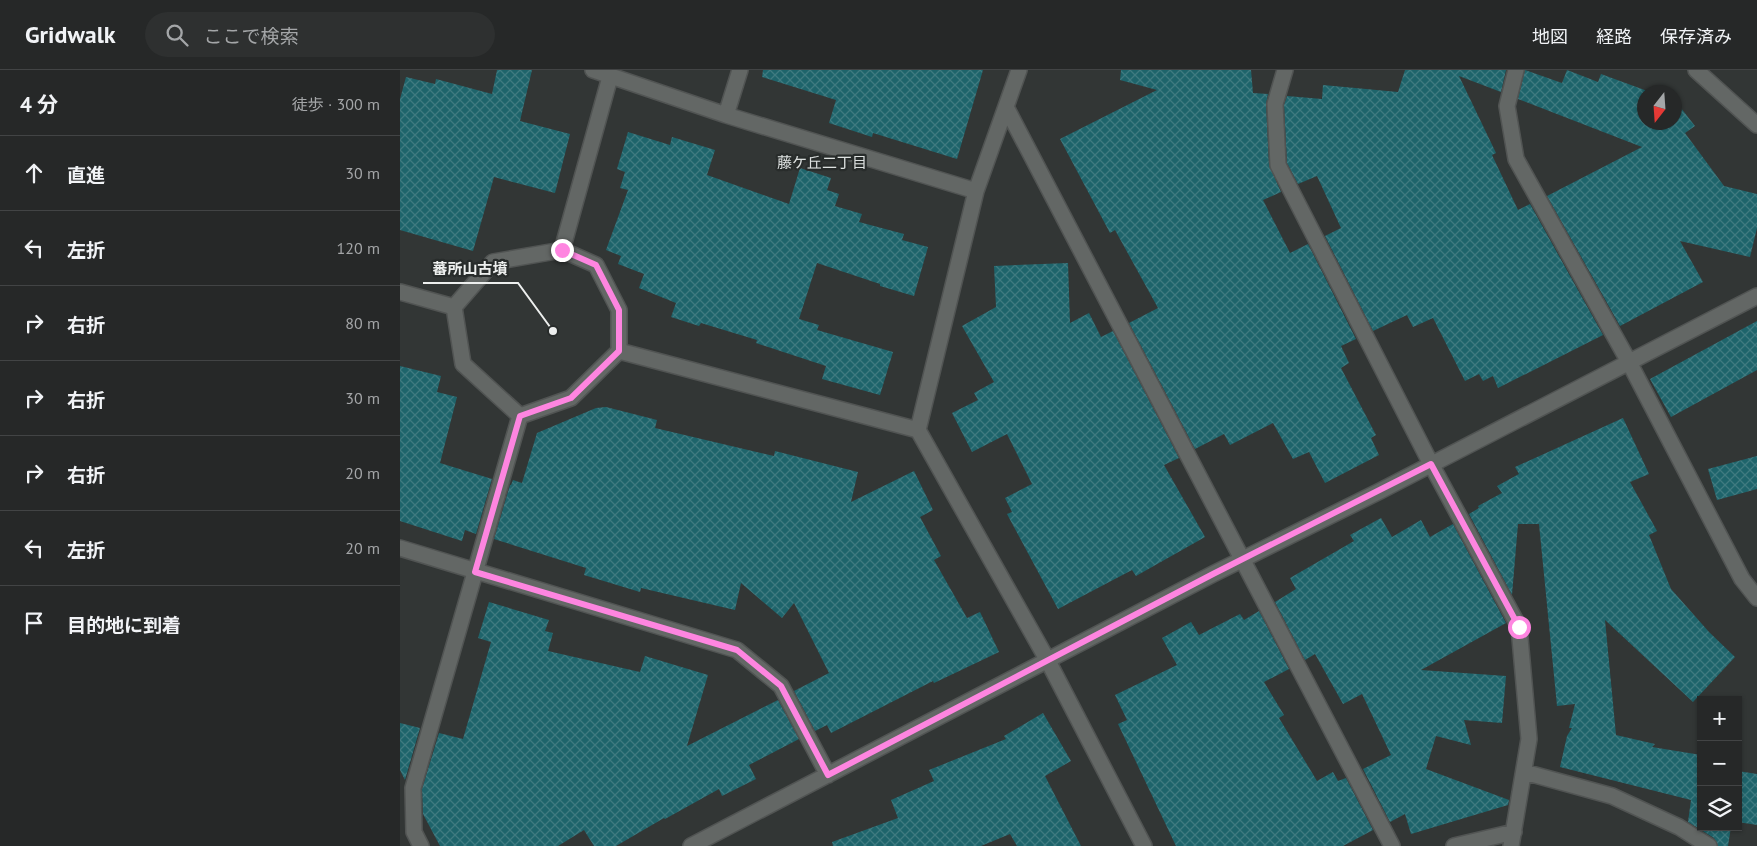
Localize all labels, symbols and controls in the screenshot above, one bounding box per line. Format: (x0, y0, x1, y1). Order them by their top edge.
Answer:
search box (145, 12, 495, 57)
text: Gridwalk (25, 19, 115, 50)
icon: search (163, 21, 191, 49)
text: ここで検索 (203, 24, 299, 48)
text: 地図 (1532, 25, 1568, 48)
text: 経路 (1596, 25, 1632, 48)
text: 保存済み (1660, 25, 1732, 48)
north arrow (1637, 85, 1682, 130)
text: 4 分 (20, 91, 58, 118)
text: 徒歩 · 300 m (292, 94, 380, 114)
district label: 藤ケ丘二丁目 (777, 153, 867, 172)
icon: ahead (20, 159, 48, 187)
text: 直進 (67, 163, 105, 187)
text: 30 m (345, 163, 380, 183)
icon: left (20, 234, 48, 262)
text: 左折 (67, 238, 105, 262)
text: 120 m (337, 238, 380, 258)
route end (551, 239, 574, 262)
callout: 蕃所山古墳 (423, 253, 518, 283)
text: 蕃所山古墳 (432, 259, 508, 278)
icon: right (20, 309, 48, 337)
text: 右折 (67, 313, 105, 337)
text: 80 m (345, 313, 380, 333)
icon: right (20, 384, 48, 412)
text: 右折 (67, 388, 105, 412)
text: 30 m (345, 388, 380, 408)
icon: right (20, 459, 48, 487)
text: 右折 (67, 463, 105, 487)
text: 20 m (345, 463, 380, 483)
icon: left (20, 534, 48, 562)
text: 左折 (67, 538, 105, 562)
text: 20 m (345, 538, 380, 558)
icon: arrive (20, 609, 48, 637)
text: 目的地に到着 (67, 613, 181, 637)
route start (1508, 616, 1531, 639)
map controls (1697, 696, 1742, 831)
button: + (1697, 696, 1742, 741)
button: − (1697, 741, 1742, 786)
button: layers (1697, 786, 1742, 831)

